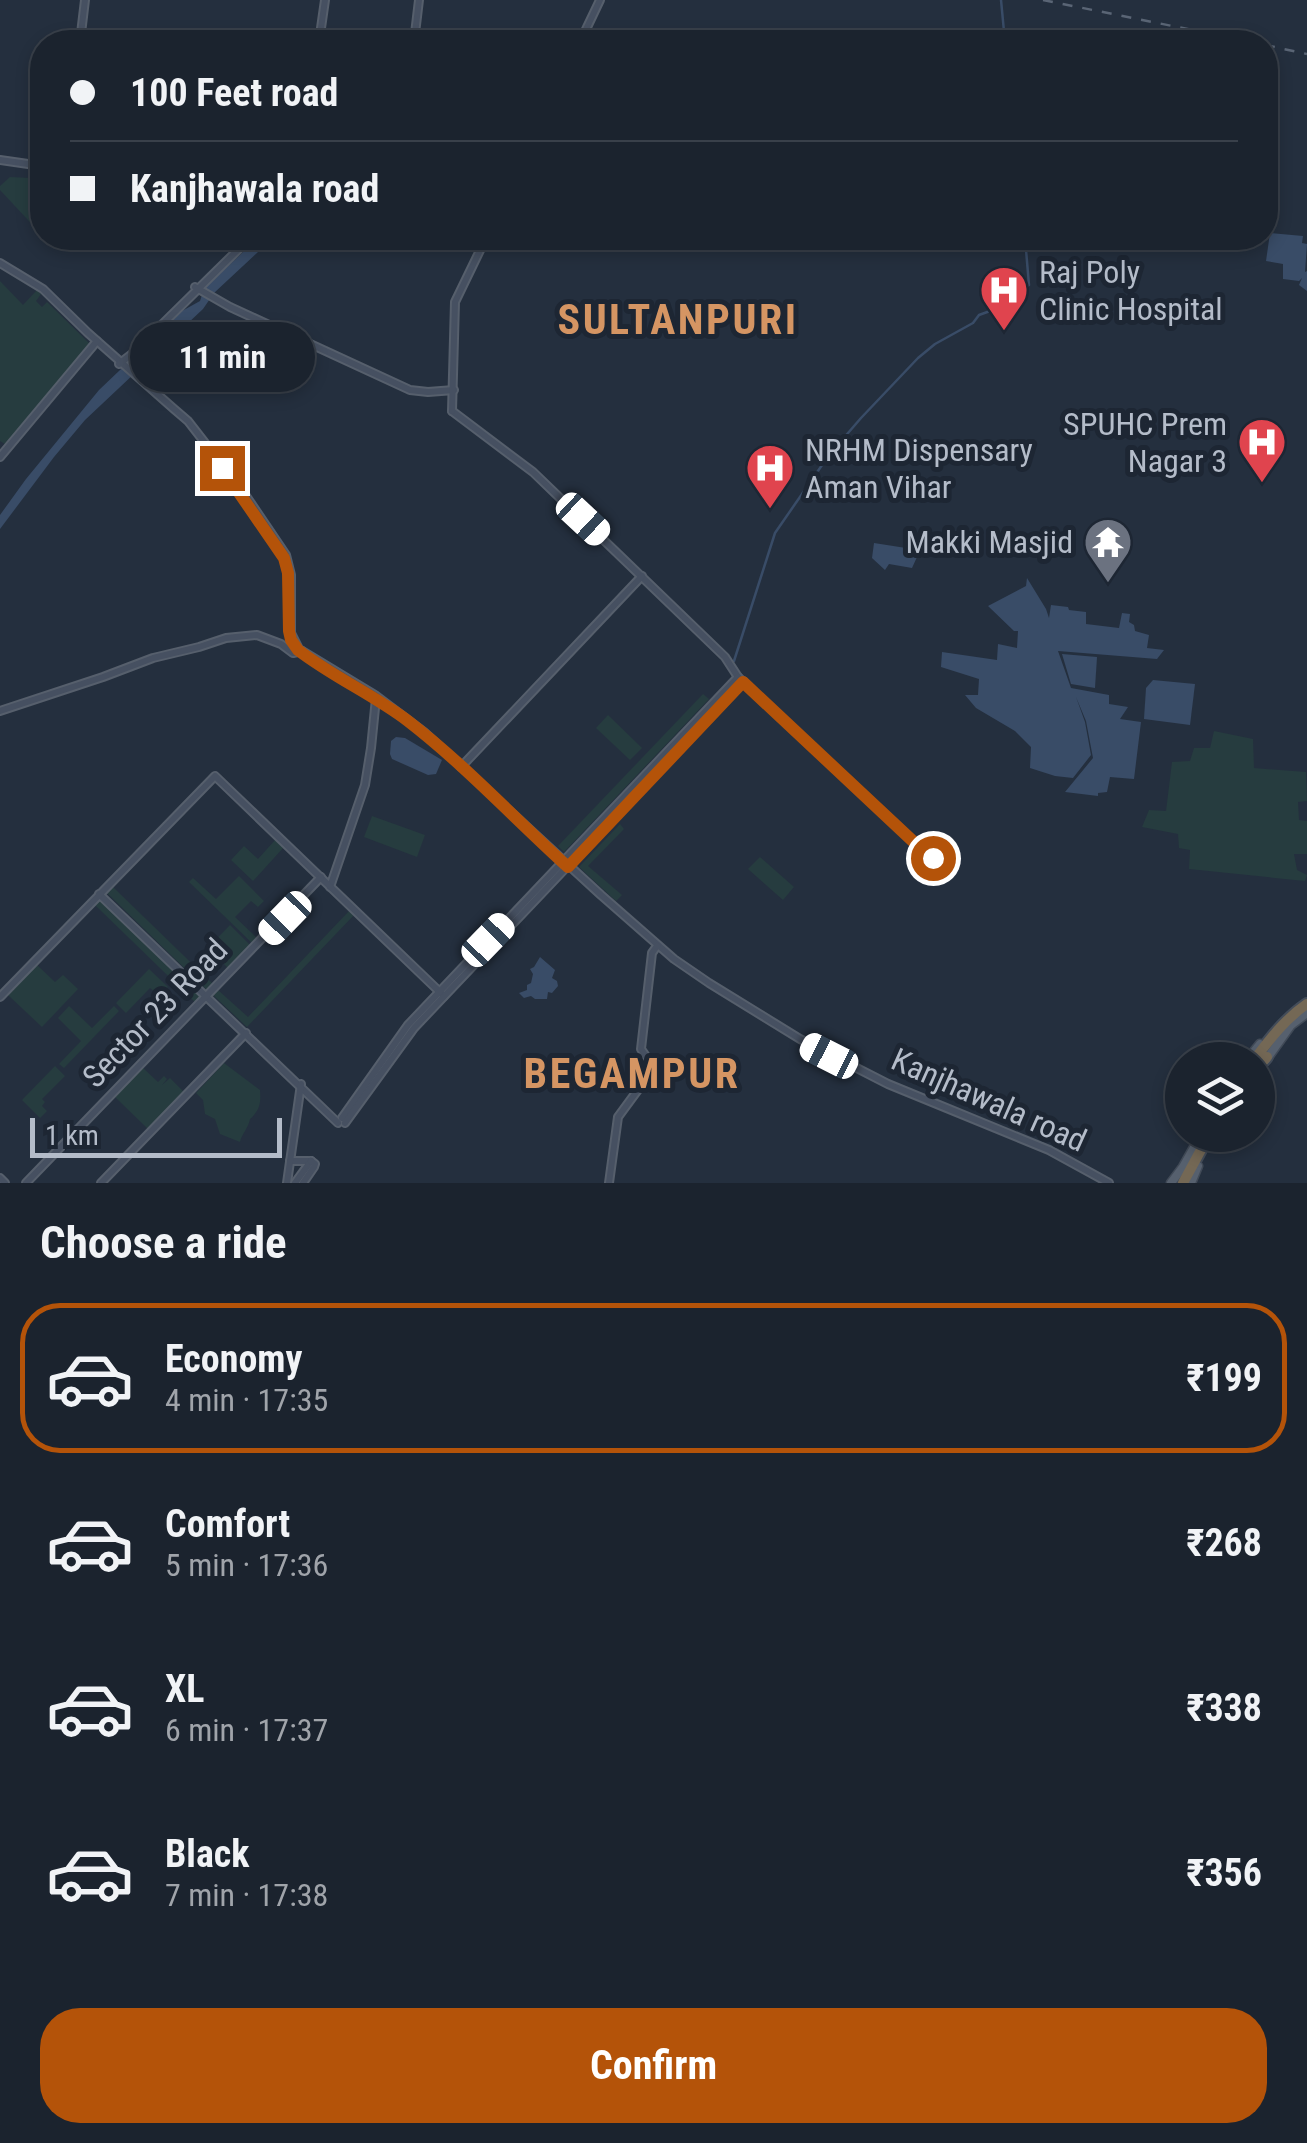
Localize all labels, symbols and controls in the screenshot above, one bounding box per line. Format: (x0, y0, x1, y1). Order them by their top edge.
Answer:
text: 100 Feet road (130, 71, 338, 115)
text: Kanjhawala road (130, 167, 379, 211)
place label: Raj Poly Clinic Hospital (1039, 253, 1223, 328)
hospital icon: Raj Poly Clinic Hospital (978, 264, 1030, 332)
district label: SULTANPURI (557, 295, 799, 344)
callout: 11 min (130, 323, 314, 393)
text: 11 min (179, 338, 266, 376)
place label: SPUHC Prem Nagar 3 (1063, 405, 1227, 480)
hospital icon: SPUHC Prem Nagar 3 (1236, 416, 1288, 484)
place label: NRHM Dispensary Aman Vihar (805, 431, 1033, 506)
hospital icon: NRHM Dispensary Aman Vihar (744, 442, 796, 510)
route end (200, 446, 245, 491)
car (551, 488, 615, 550)
temple icon: Makki Masjid (1082, 516, 1134, 584)
place label: Makki Masjid (905, 523, 1073, 561)
route start (911, 836, 956, 881)
car (253, 886, 317, 950)
car (456, 908, 520, 972)
street label: Sector 23 Road (75, 931, 235, 1095)
car (795, 1029, 863, 1083)
street label: Kanjhawala road (886, 1040, 1092, 1160)
map controls (1165, 1042, 1275, 1152)
button: layers (1165, 1042, 1275, 1152)
district label: BEGAMPUR (524, 1049, 740, 1098)
scale bar (30, 1113, 282, 1158)
text: 1 km (45, 1119, 99, 1152)
text: Choose a ride (40, 1216, 287, 1269)
icon: car (45, 1333, 135, 1423)
text: Economy (165, 1337, 302, 1381)
text: ₹199 (1186, 1356, 1262, 1400)
text: 4 min · 17:35 (165, 1381, 328, 1419)
icon: car (45, 1498, 135, 1588)
text: Comfort (165, 1502, 290, 1546)
text: ₹268 (1186, 1521, 1262, 1565)
text: 5 min · 17:36 (165, 1546, 328, 1584)
icon: car (45, 1663, 135, 1753)
text: XL (165, 1667, 204, 1711)
text: ₹338 (1186, 1686, 1262, 1730)
text: 6 min · 17:37 (165, 1711, 328, 1749)
icon: car (45, 1828, 135, 1918)
text: Black (165, 1832, 249, 1876)
text: ₹356 (1186, 1851, 1262, 1895)
text: 7 min · 17:38 (165, 1876, 328, 1914)
button: Confirm (40, 2008, 1267, 2123)

